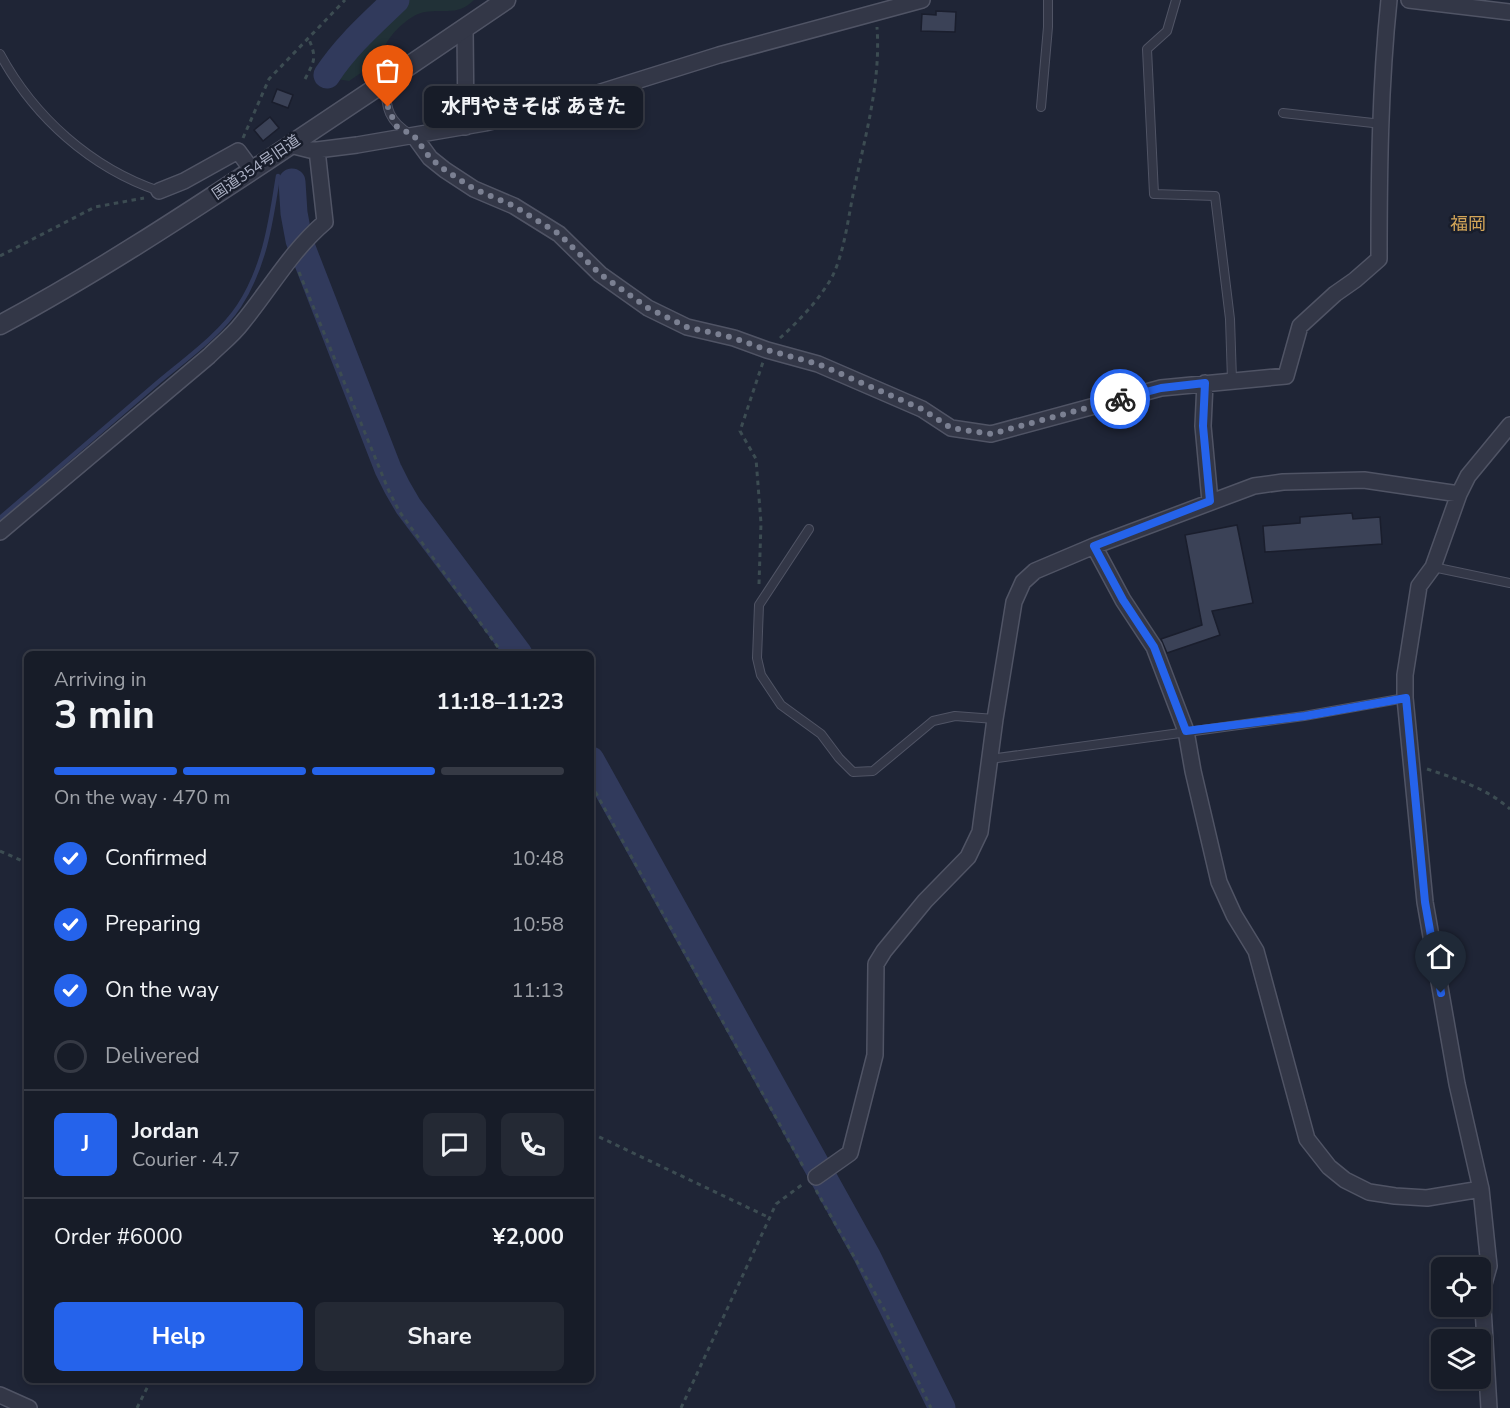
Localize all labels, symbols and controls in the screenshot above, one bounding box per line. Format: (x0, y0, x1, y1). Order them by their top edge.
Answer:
pin (362, 45, 413, 107)
icon: bag (371, 54, 404, 87)
callout: 水門やきそば あきた (424, 86, 643, 128)
text: 水門やきそば あきた (441, 93, 626, 120)
street label: 国道354号旧道 (208, 130, 304, 204)
district label: 福岡 (1450, 212, 1486, 236)
courier (1090, 369, 1150, 429)
icon: bike (1104, 383, 1137, 416)
text: Arriving in (54, 666, 147, 693)
text: 11:18–11:23 (436, 687, 564, 717)
text: 3 min (54, 689, 155, 742)
text: On the way · 470 m (54, 784, 230, 811)
icon: check (54, 842, 87, 875)
text: Confirmed (105, 843, 207, 873)
text: 10:48 (511, 845, 564, 872)
icon: check (54, 908, 87, 941)
text: Preparing (105, 909, 201, 939)
text: 10:58 (511, 911, 564, 938)
pin (1415, 931, 1466, 993)
icon: home (1424, 940, 1457, 973)
icon: check (54, 974, 87, 1007)
text: On the way (105, 975, 219, 1005)
text: 11:13 (511, 977, 564, 1004)
text: Delivered (105, 1041, 200, 1071)
button: chat (423, 1113, 486, 1176)
button: phone (501, 1113, 564, 1176)
text: Jordan (132, 1116, 199, 1146)
text: J (82, 1129, 89, 1159)
text: Courier · 4.7 (132, 1146, 240, 1173)
text: Order #6000 (54, 1222, 183, 1252)
text: ¥2,000 (493, 1222, 564, 1252)
map controls (1431, 1257, 1491, 1389)
button: locate (1431, 1257, 1491, 1317)
button: Help (54, 1302, 303, 1371)
button: Share (315, 1302, 564, 1371)
button: layers (1431, 1329, 1491, 1389)

